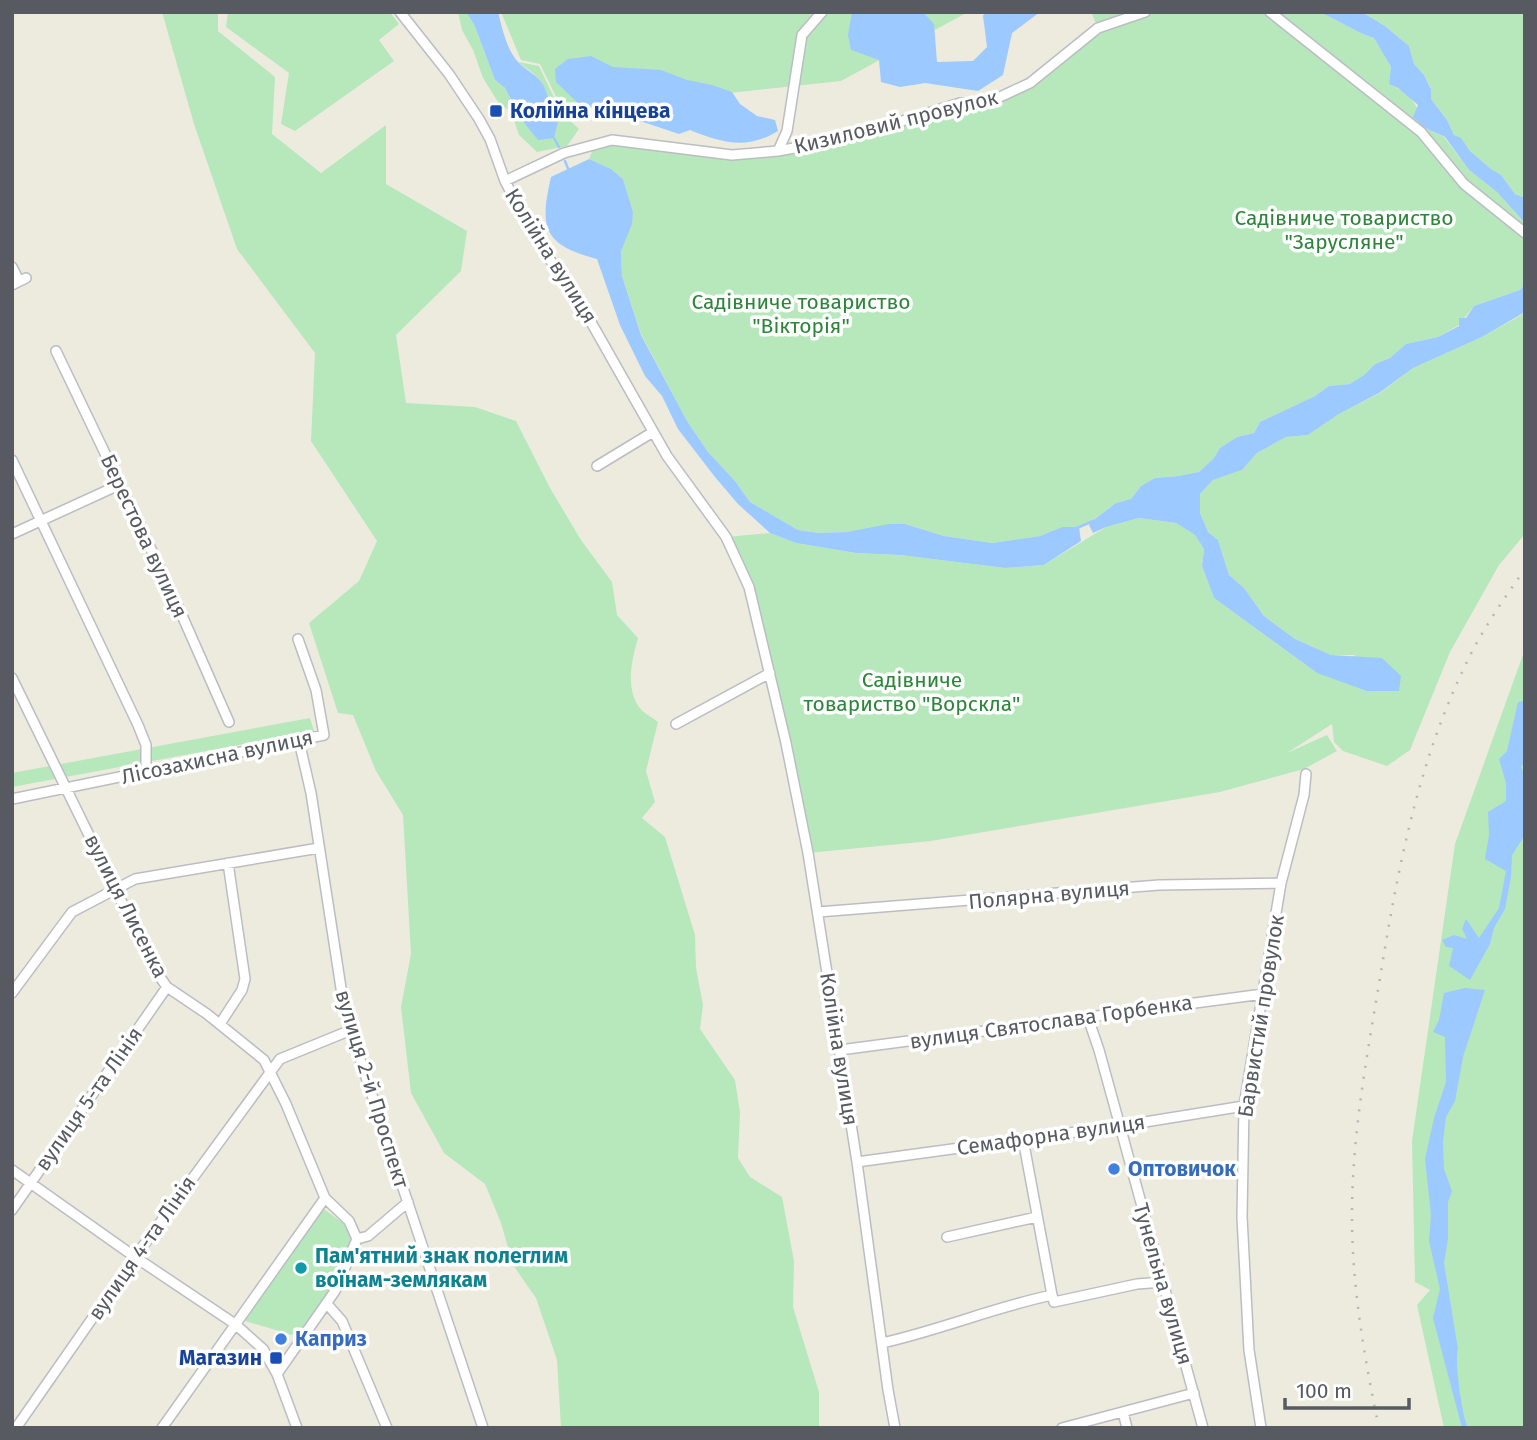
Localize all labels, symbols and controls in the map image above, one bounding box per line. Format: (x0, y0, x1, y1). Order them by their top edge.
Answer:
street label: Кизиловий провулок (791, 84, 1001, 160)
place label: Колійна кінцева (510, 98, 670, 124)
marker: Колійна кінцева (488, 103, 504, 119)
street label: Колійна вулиця (499, 184, 603, 328)
park label: Садівниче товариство "Зарусляне" (1235, 205, 1454, 255)
park label: Садівниче товариство "Вікторія" (692, 289, 911, 339)
street label: Берестова вулиця (95, 450, 193, 622)
park label: Садівниче товариство "Ворскла" (804, 667, 1020, 717)
street label: Лісозахисна вулиця (119, 724, 315, 790)
street label: вулиця Лисенка (79, 830, 173, 982)
street label: Полярна вулиця (967, 875, 1131, 915)
street label: Барвистий провулок (1232, 913, 1290, 1119)
street label: Колійна вулиця (814, 971, 864, 1127)
street label: вулиця 2-й Проспект (329, 987, 415, 1192)
street label: вулиця Святослава Горбенка (908, 989, 1194, 1055)
street label: вулиця 5-та Лінія (30, 1022, 148, 1176)
street label: Семафорна вулиця (955, 1109, 1147, 1161)
place label: Оптовичок (1128, 1156, 1236, 1182)
marker: Оптовичок (1106, 1161, 1122, 1177)
street label: вулиця 4-та Лінія (83, 1171, 201, 1325)
street label: Тунельна вулиця (1128, 1200, 1198, 1368)
place label: Пам'ятний знак полеглим воїнам-землякам (315, 1243, 568, 1293)
marker: Пам'ятний знак полеглим воїнам-землякам (293, 1260, 309, 1276)
place label: Каприз (295, 1326, 367, 1352)
marker: Каприз (273, 1331, 289, 1347)
place label: Магазин (179, 1345, 262, 1371)
marker: Магазин (268, 1350, 284, 1366)
scale bar (1285, 1366, 1409, 1410)
text: 100 m (1296, 1378, 1352, 1404)

